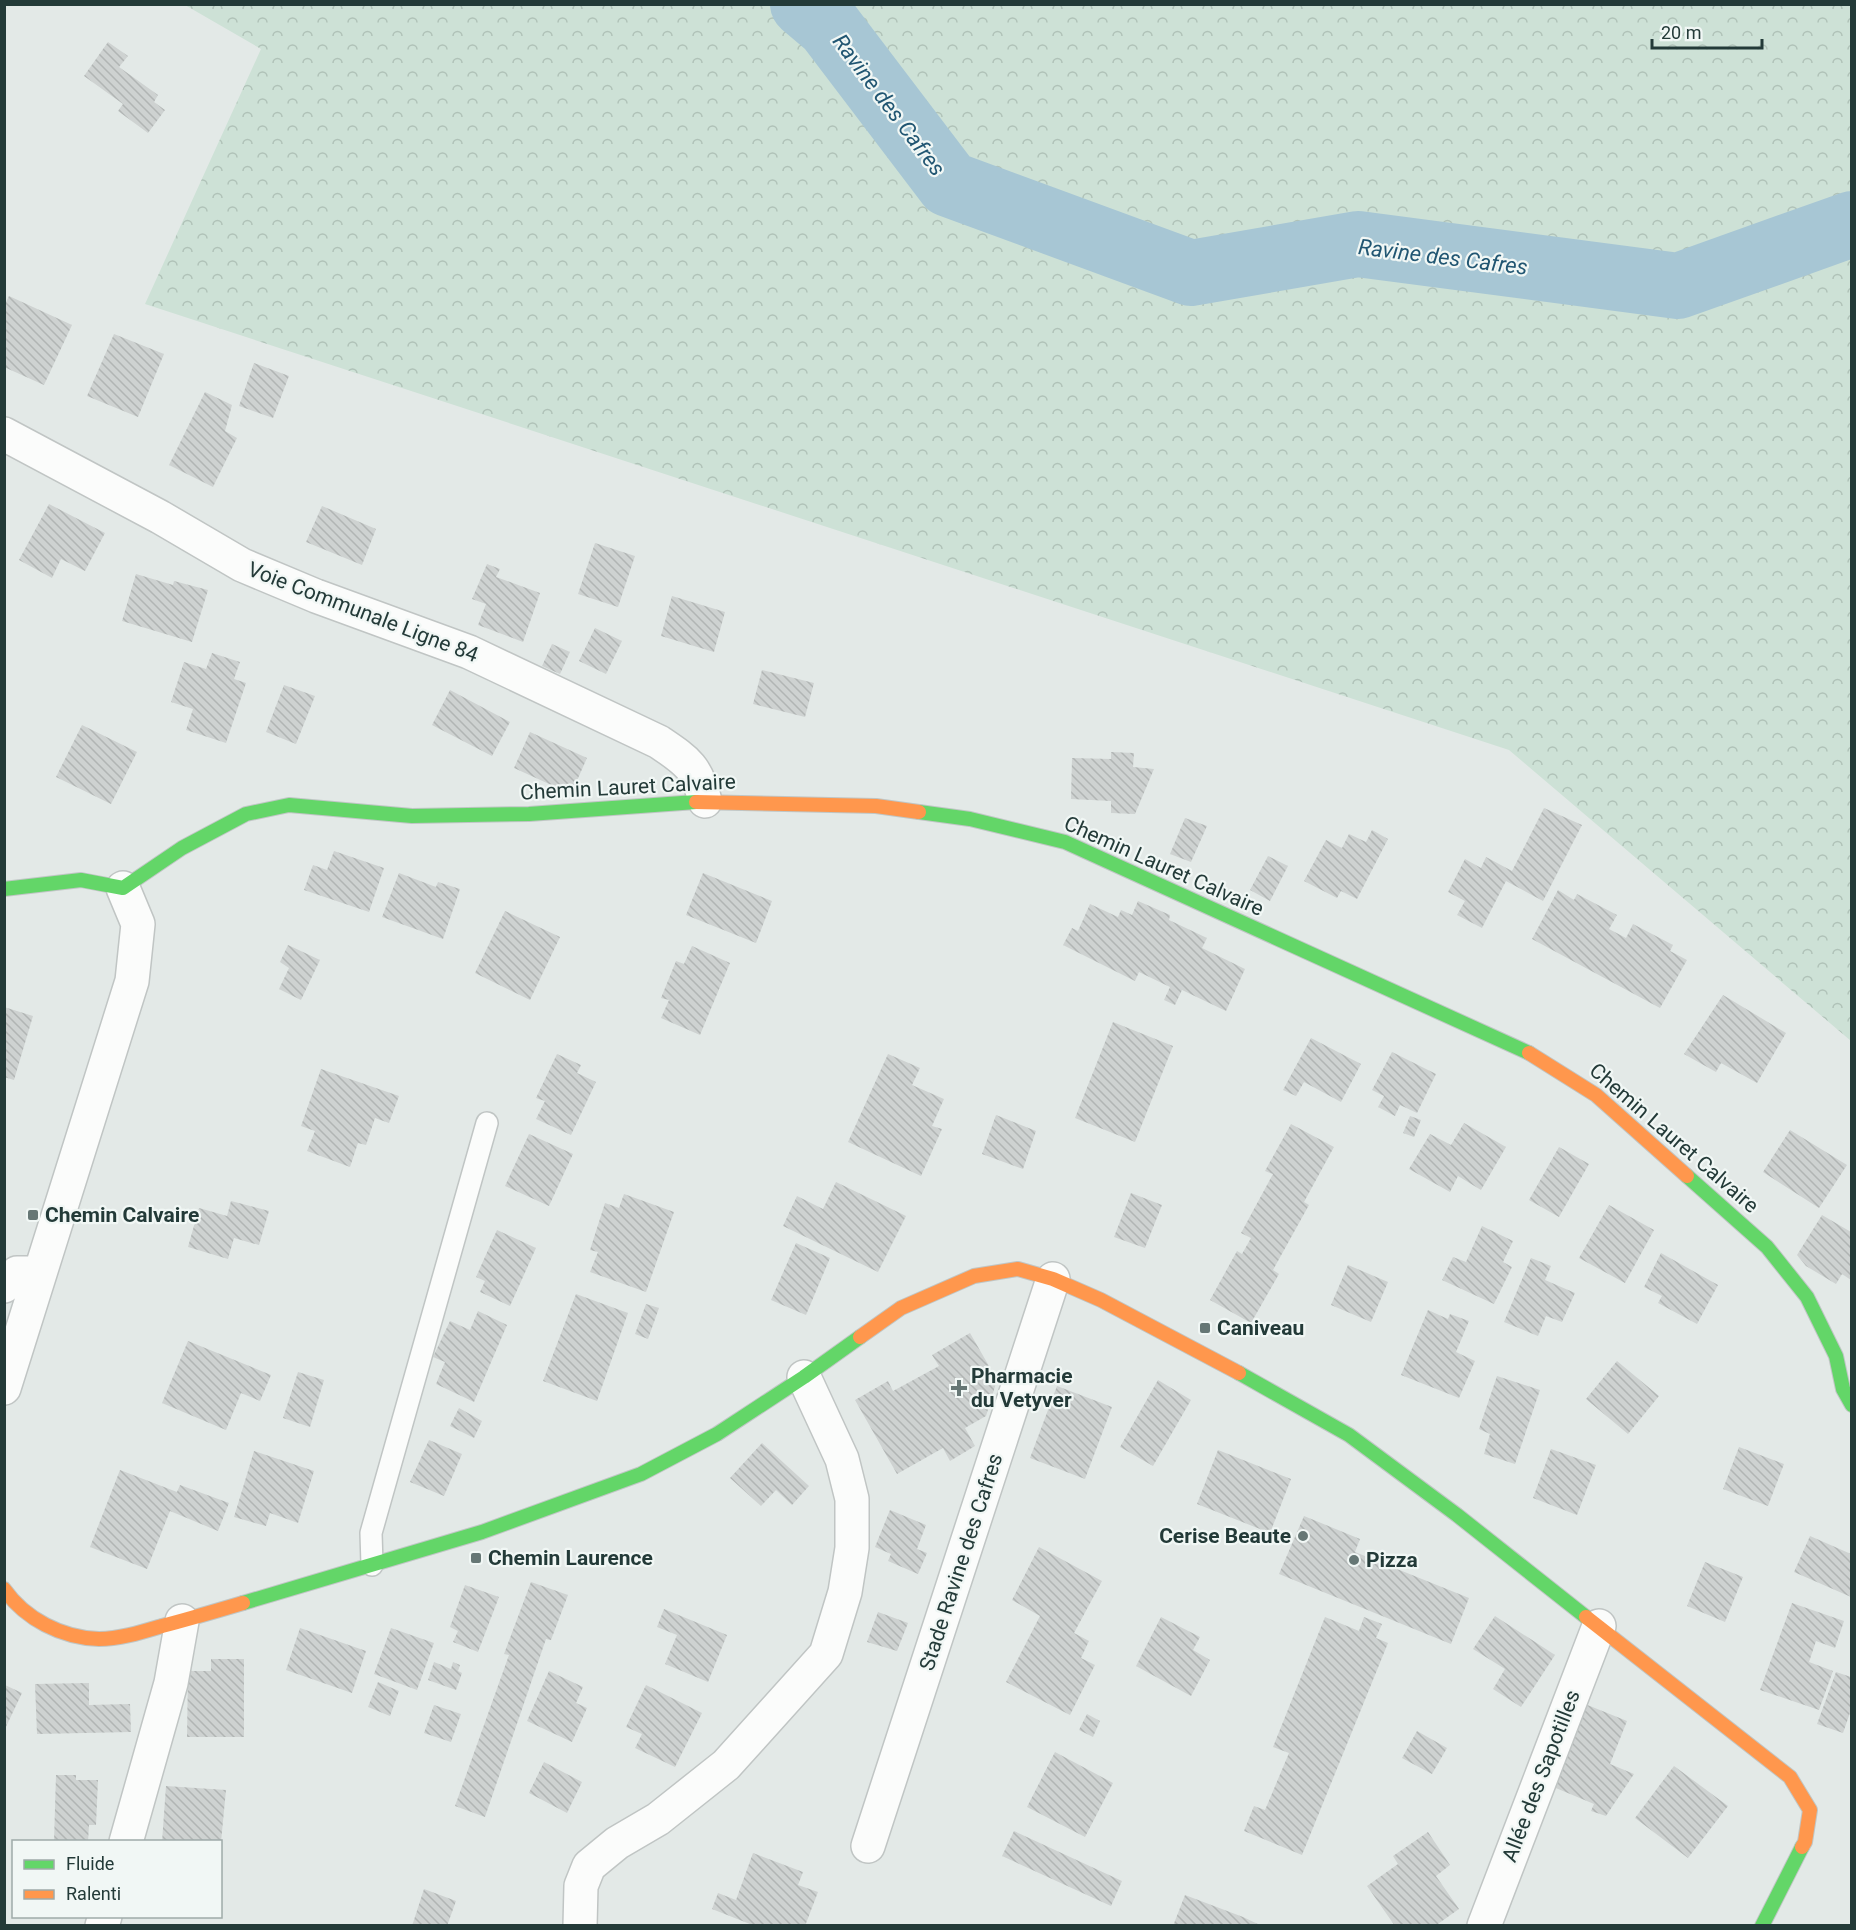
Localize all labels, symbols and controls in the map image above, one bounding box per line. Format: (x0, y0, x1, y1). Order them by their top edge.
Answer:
scale bar (1652, 12, 1762, 50)
text: 20 m (1661, 22, 1701, 43)
water label: Ravine des Cafres (828, 29, 950, 181)
water label: Ravine des Cafres (1357, 234, 1529, 280)
street label: Voie Communale Ligne 84 (245, 557, 482, 667)
street label: Chemin Lauret Calvaire (520, 769, 736, 805)
street label: Chemin Lauret Calvaire (1060, 811, 1268, 921)
street label: Chemin Lauret Calvaire (1585, 1058, 1763, 1218)
place label: Chemin Calvaire (45, 1203, 199, 1227)
marker: Chemin Calvaire (26, 1208, 40, 1222)
place label: Caniveau (1217, 1316, 1304, 1340)
marker: Caniveau (1198, 1321, 1212, 1335)
place label: Pharmacie du Vetyver (971, 1364, 1073, 1412)
marker: Pharmacie du Vetyver (952, 1381, 966, 1395)
street label: Stade Ravine des Cafres (915, 1450, 1007, 1674)
place label: Cerise Beaute (1159, 1524, 1291, 1548)
marker: Cerise Beaute (1296, 1529, 1310, 1543)
place label: Chemin Laurence (488, 1546, 653, 1570)
place label: Pizza (1366, 1548, 1418, 1572)
marker: Chemin Laurence (469, 1551, 483, 1565)
marker: Pizza (1347, 1553, 1361, 1567)
street label: Allée des Sapotilles (1497, 1687, 1585, 1865)
legend (12, 1840, 222, 1918)
text: Fluide (66, 1853, 114, 1874)
text: Ralenti (66, 1883, 121, 1904)

